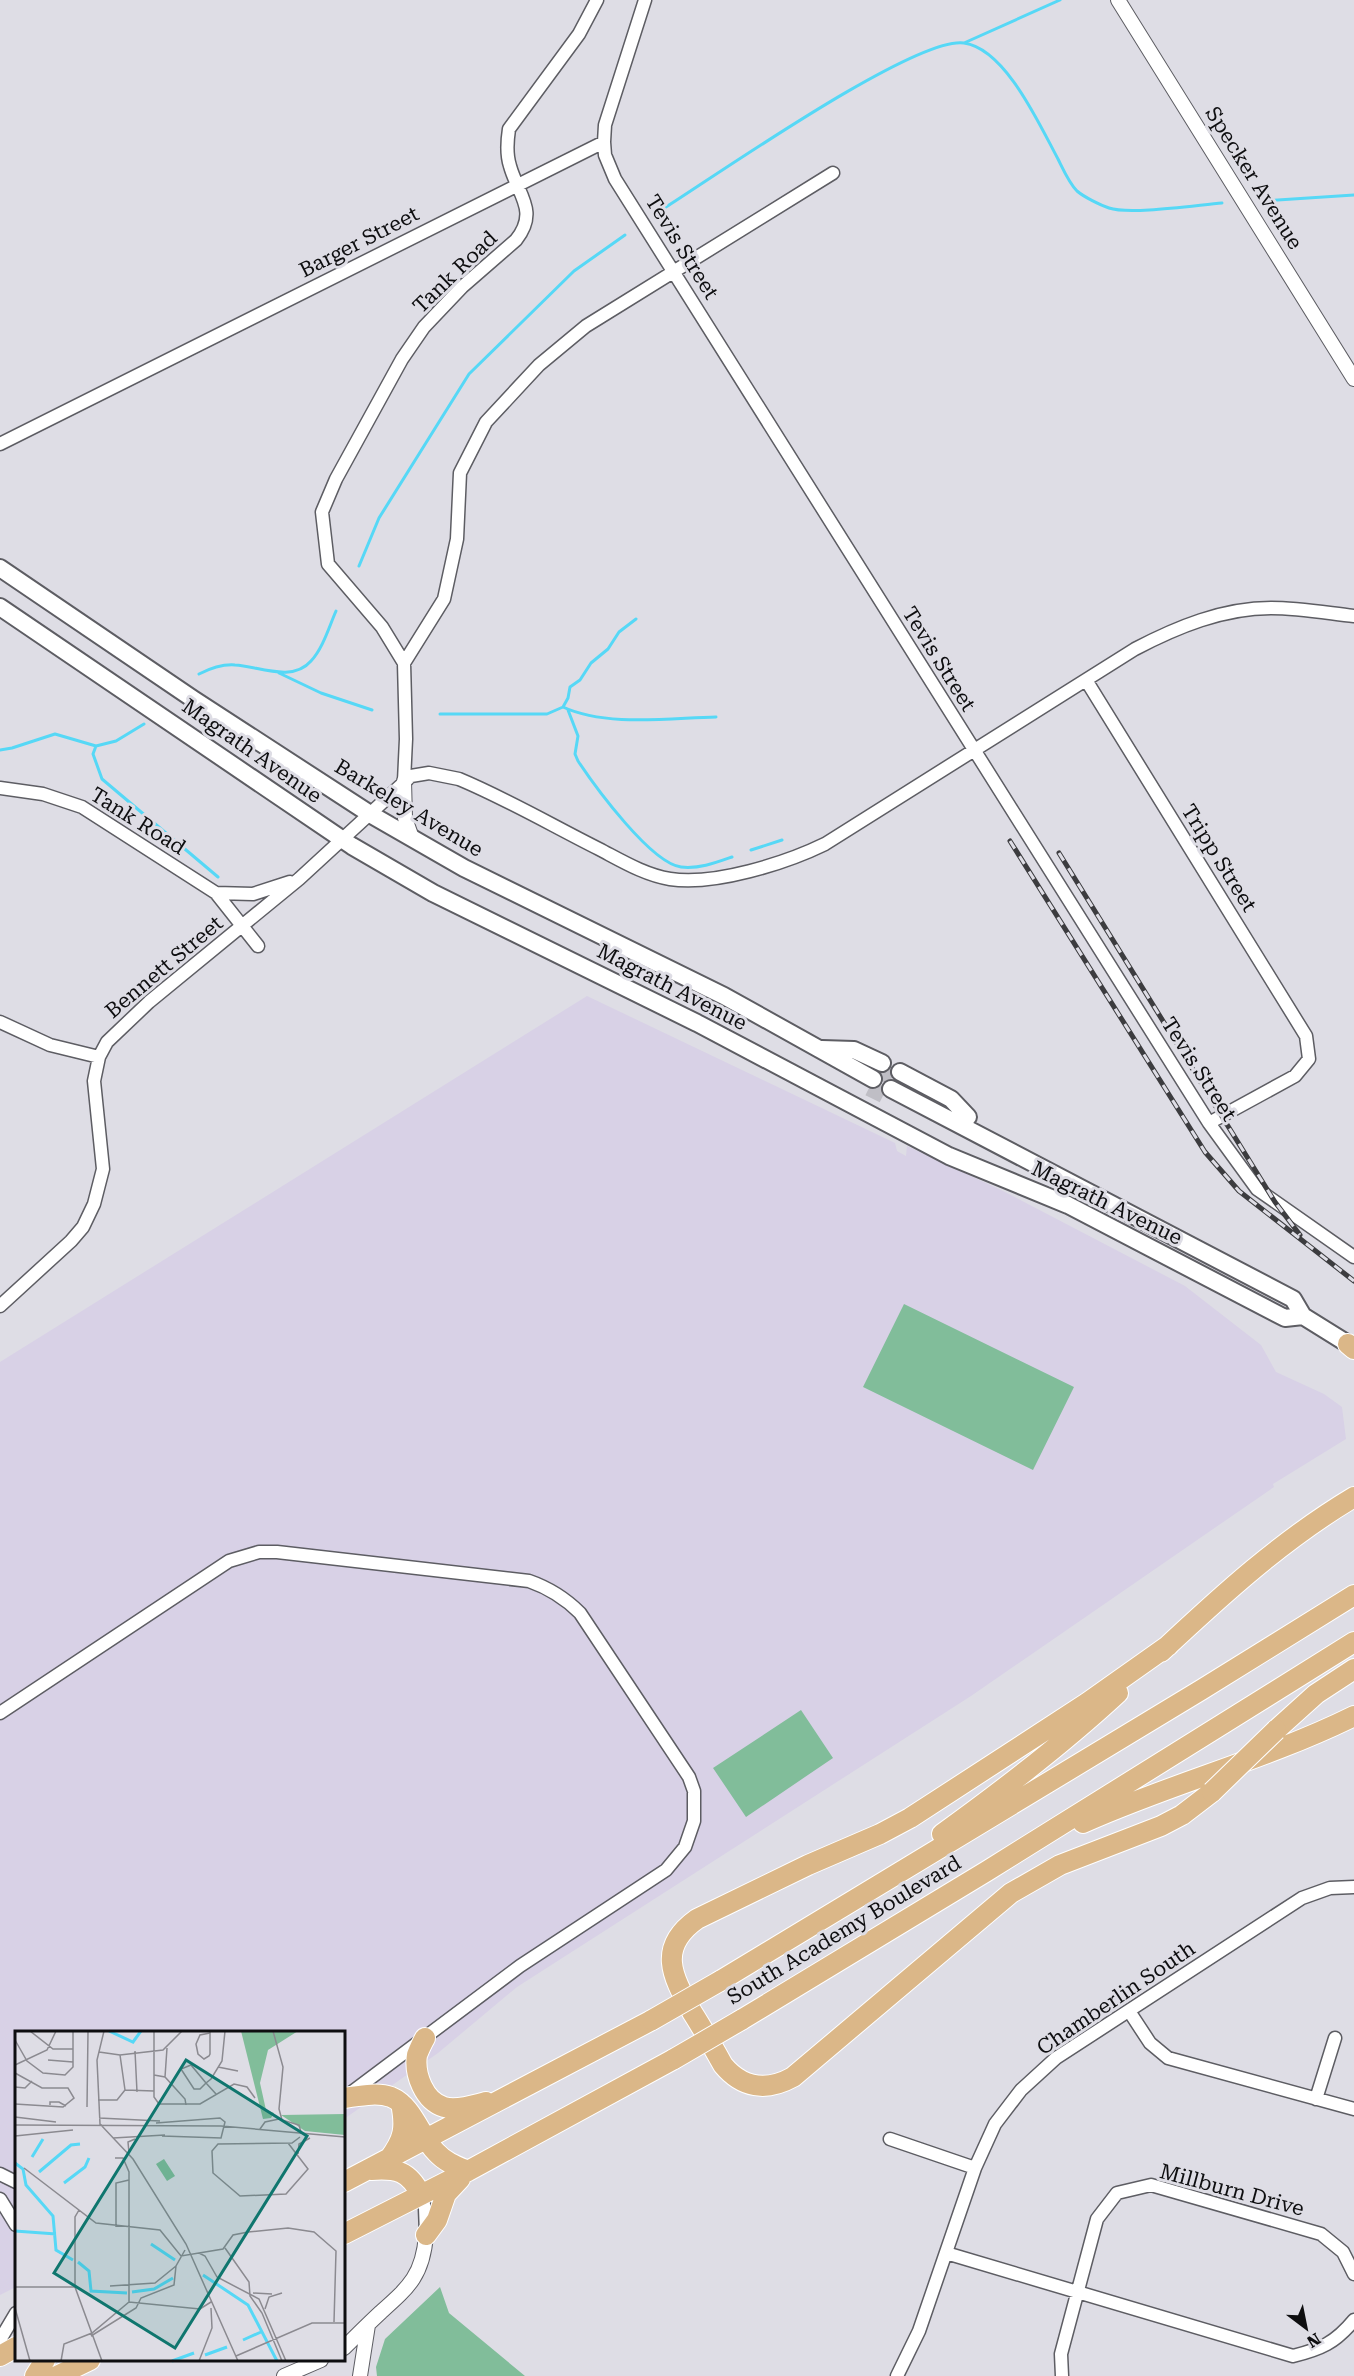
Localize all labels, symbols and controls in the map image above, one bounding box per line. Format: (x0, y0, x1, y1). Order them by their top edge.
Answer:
street label: Specker Avenue (1200, 102, 1308, 254)
street label: Tevis Street (640, 190, 724, 304)
street label: Barger Street (295, 202, 423, 282)
street label: Tank Road (408, 226, 502, 318)
street label: Tevis Street (897, 602, 981, 716)
street label: Magrath Avenue (178, 694, 326, 808)
street label: Barkeley Avenue (330, 754, 488, 862)
street label: Tank Road (86, 782, 190, 860)
street label: Tripp Street (1176, 800, 1262, 916)
street label: Bennett Street (100, 911, 228, 1023)
street label: Magrath Avenue (593, 939, 751, 1035)
street label: Tevis Street (1157, 1013, 1241, 1125)
street label: Magrath Avenue (1028, 1156, 1186, 1250)
street label: South Academy Boulevard (723, 1850, 966, 2009)
street label: Chamberlin South (1032, 1936, 1200, 2060)
inset map (15, 2031, 345, 2361)
street label: Millburn Drive (1157, 2159, 1307, 2221)
north arrow (1276, 2298, 1336, 2358)
text: N (1303, 2329, 1324, 2352)

